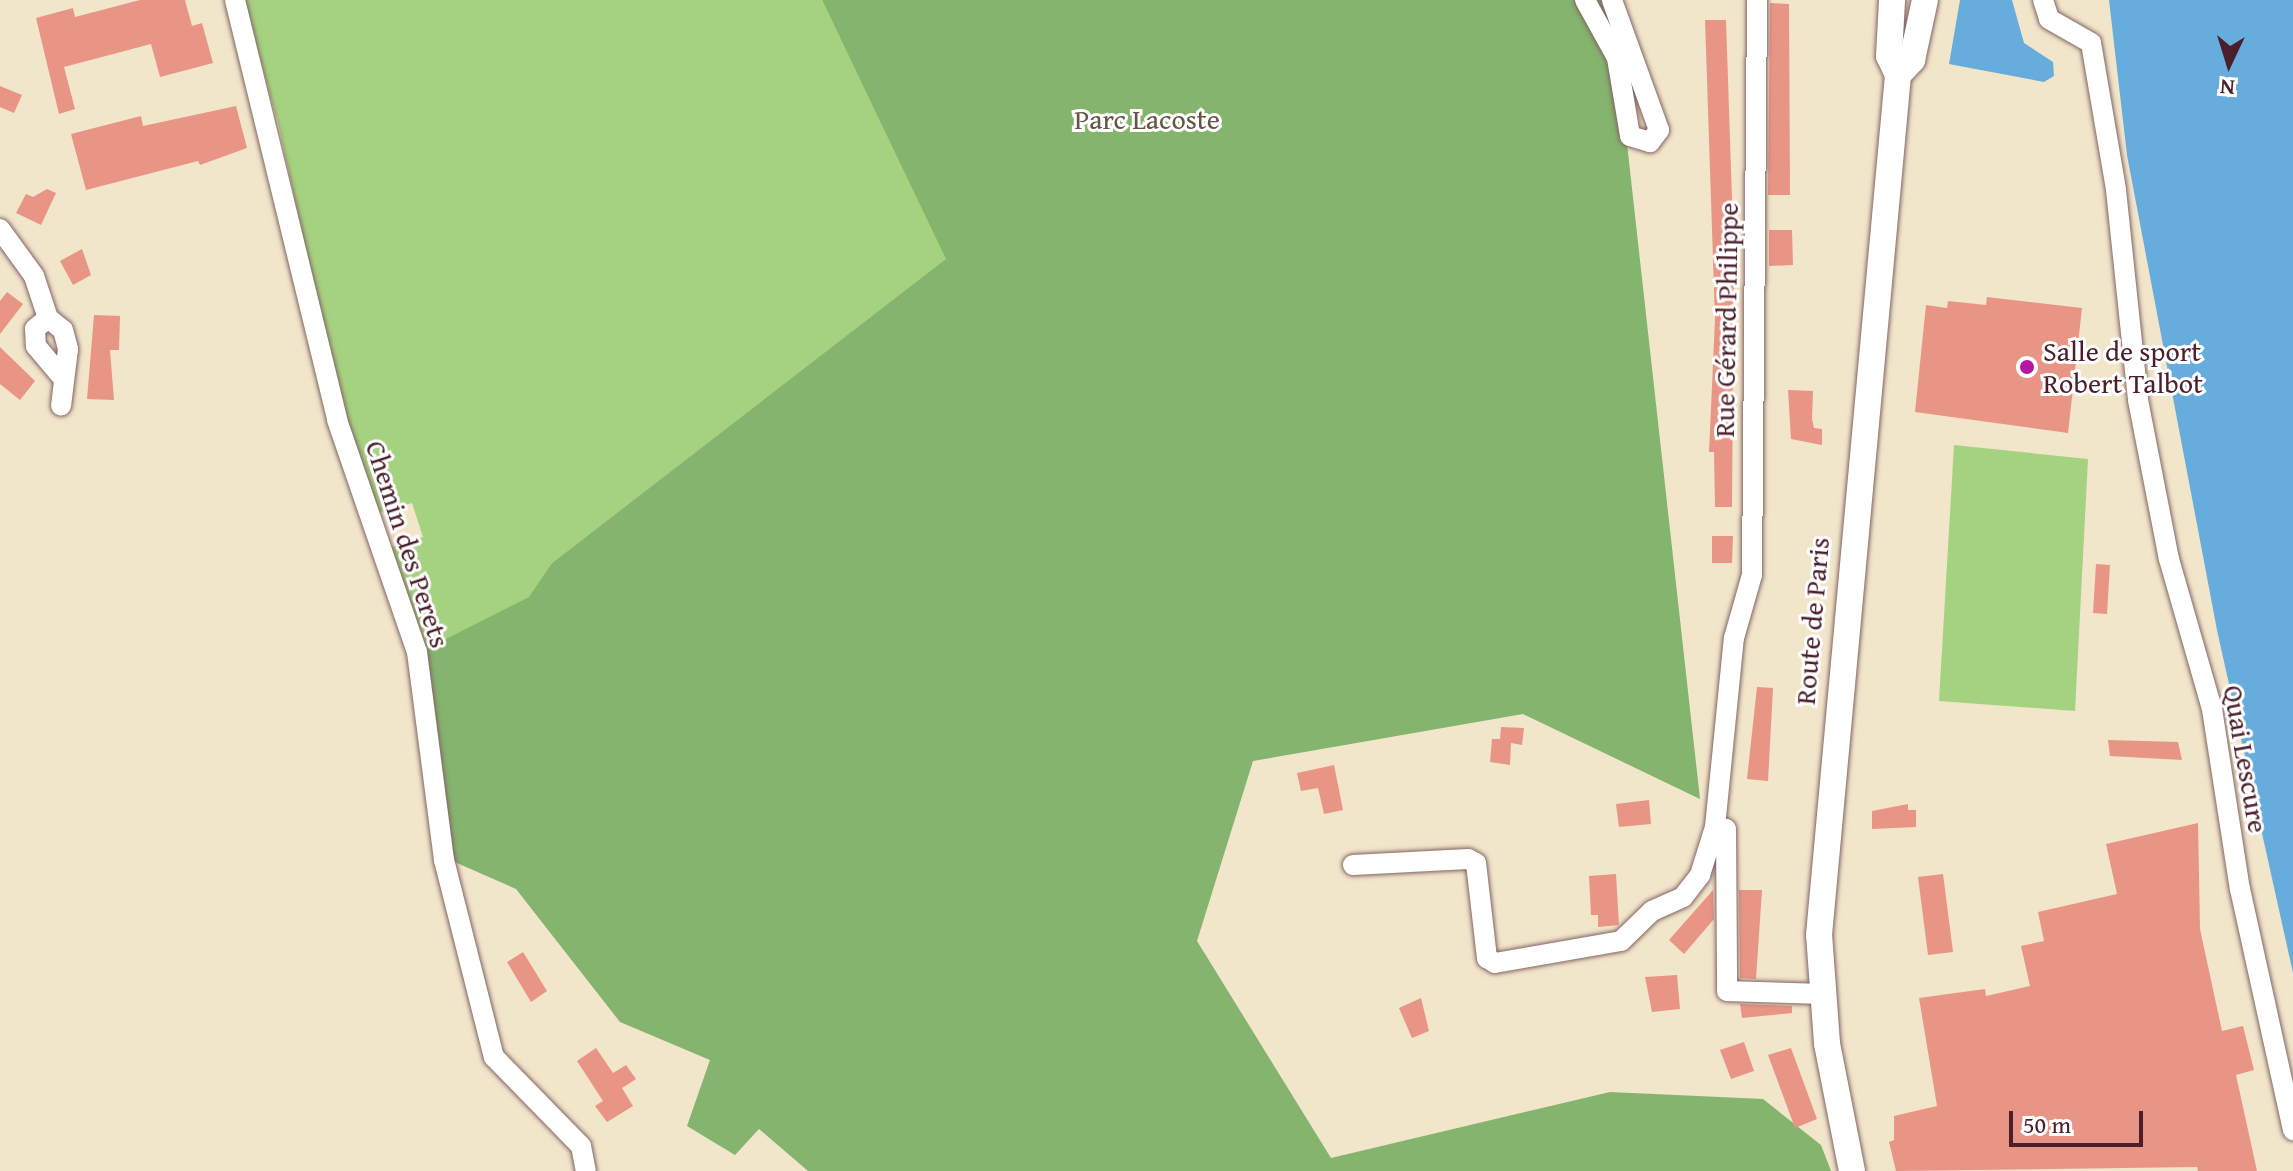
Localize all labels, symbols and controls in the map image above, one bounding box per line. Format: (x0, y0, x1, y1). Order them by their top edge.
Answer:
north arrow (2189, 24, 2269, 104)
text: N (2219, 71, 2236, 104)
park label: Parc Lacoste (1074, 102, 1220, 136)
street label: Rue Gérard Philippe (1707, 202, 1745, 438)
place label: Salle de sport Robert Talbot (2043, 334, 2203, 400)
marker: Salle de sport Robert Talbot (2018, 358, 2036, 376)
street label: Chemin des Perets (359, 436, 457, 652)
street label: Route de Paris (1788, 536, 1836, 706)
street label: Quai Lescure (2217, 683, 2275, 835)
scale bar (2013, 1095, 2147, 1145)
text: 50 m (2023, 1107, 2071, 1142)

